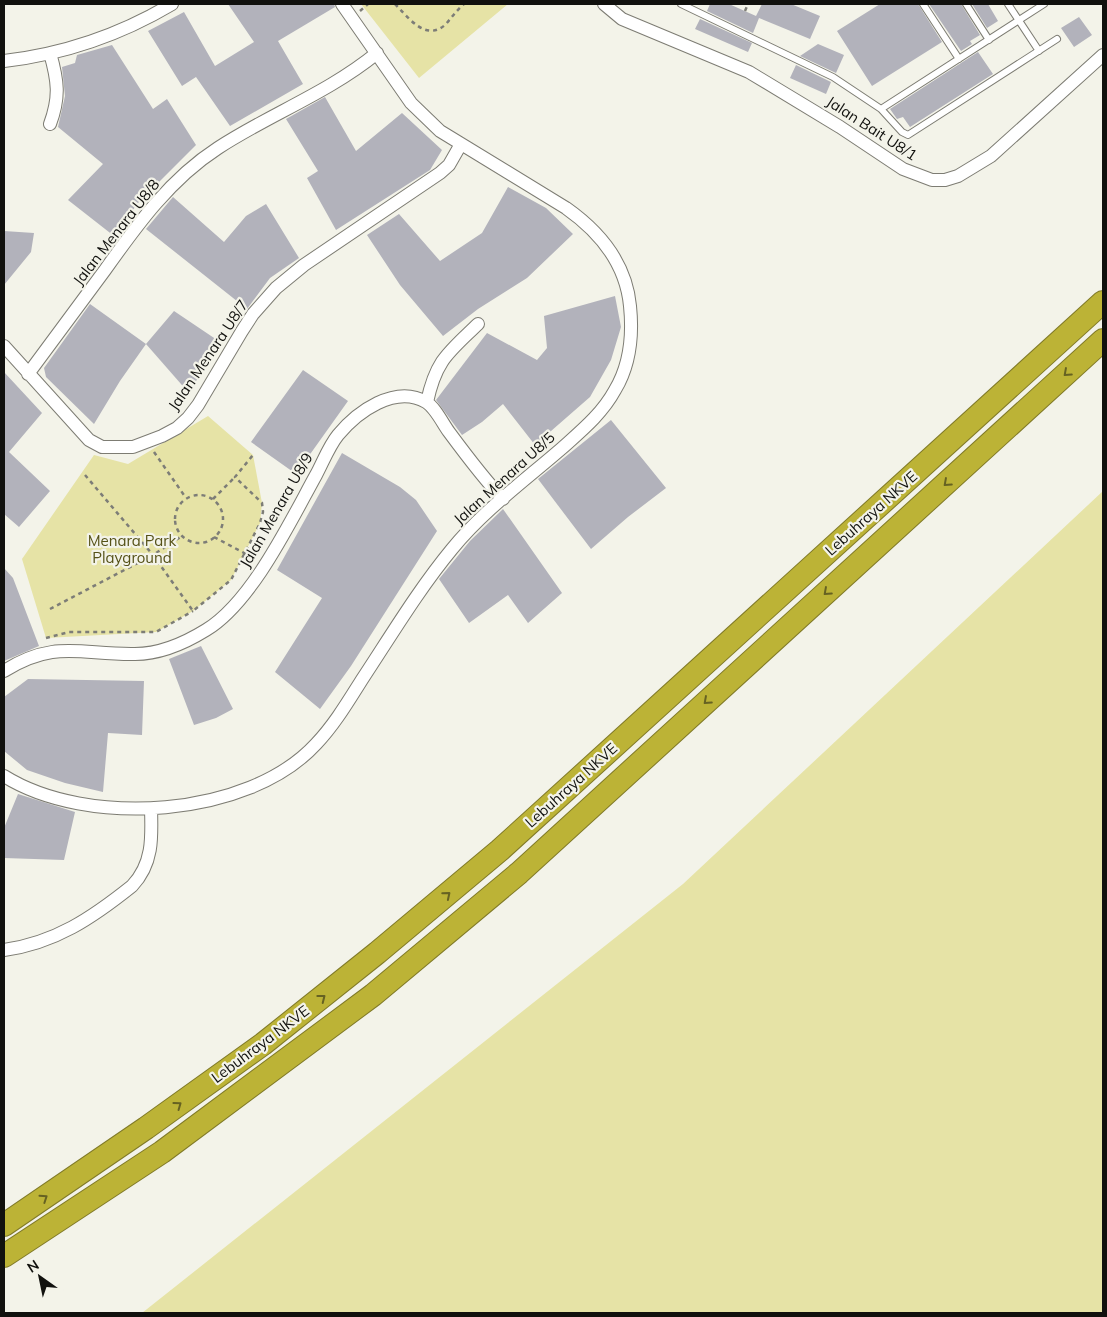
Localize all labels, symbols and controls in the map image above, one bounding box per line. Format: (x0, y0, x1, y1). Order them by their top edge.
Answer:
street label: Jalan Bait U8/1 (823, 92, 921, 164)
street label: Jalan Menara U8/8 (69, 175, 163, 289)
street label: Jalan Menara U8/7 (164, 296, 252, 414)
one-way arrow (1064, 367, 1073, 376)
street label: Jalan Menara U8/5 (450, 428, 558, 528)
street label: Jalan Menara U8/9 (235, 449, 317, 571)
street label: Lebuhraya NKVE (821, 467, 921, 559)
one-way arrow (944, 477, 953, 486)
park label: Menara Park Playground (88, 531, 177, 567)
one-way arrow (824, 586, 833, 595)
one-way arrow (704, 695, 713, 704)
street label: Lebuhraya NKVE (521, 739, 621, 831)
one-way arrow (442, 891, 451, 900)
one-way arrow (316, 995, 325, 1003)
street label: Lebuhraya NKVE (207, 1001, 313, 1087)
one-way arrow (172, 1102, 182, 1111)
one-way arrow (38, 1195, 48, 1204)
north arrow (15, 1252, 65, 1302)
text: N (24, 1256, 42, 1277)

